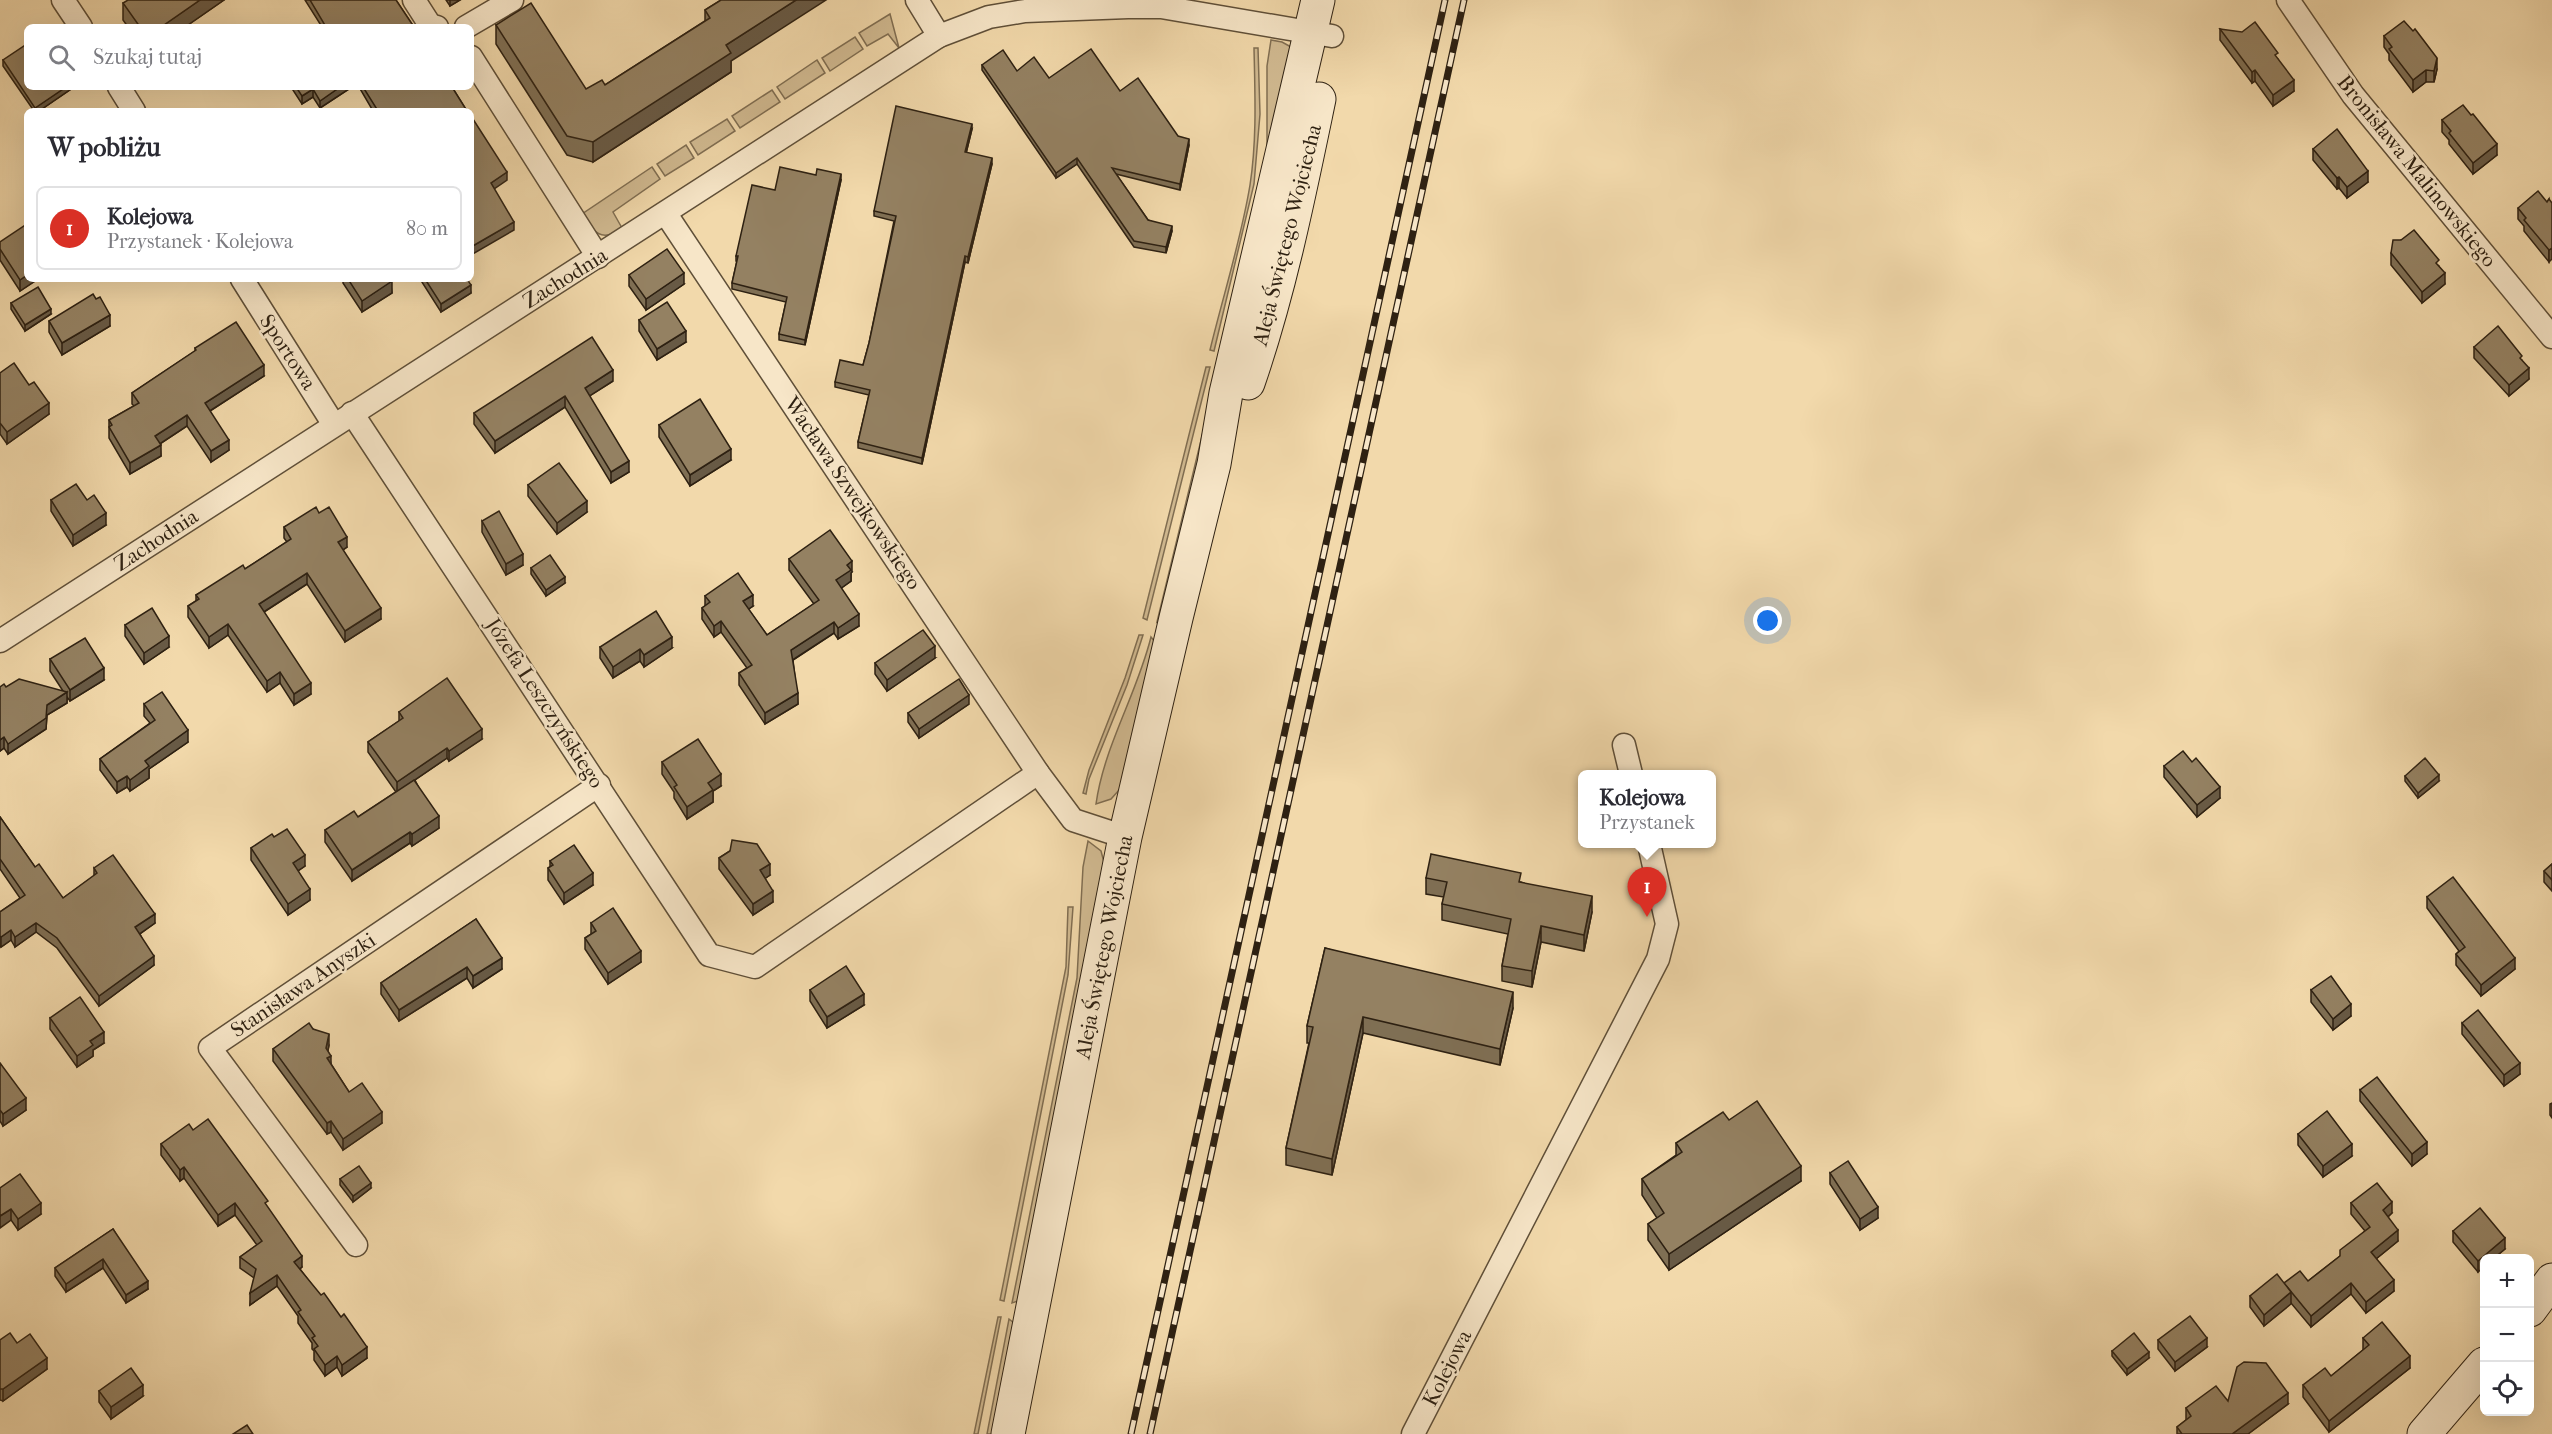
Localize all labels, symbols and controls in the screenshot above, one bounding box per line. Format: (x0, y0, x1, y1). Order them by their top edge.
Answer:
search box (24, 24, 474, 90)
icon: search (45, 41, 78, 74)
text: Szukaj tutaj (93, 44, 202, 70)
street label: Bronisława Malinowskiego (2332, 70, 2502, 272)
street label: Aleja Świętego Wojciecha (1248, 121, 1326, 349)
text: W pobliżu (48, 132, 161, 163)
text: Kolejowa (107, 204, 193, 230)
text: 1 (66, 217, 73, 240)
text: 80 m (406, 217, 448, 240)
text: Przystanek · Kolejowa (107, 230, 293, 253)
street label: Zachodnia (518, 243, 612, 313)
street label: Sportowa (255, 310, 321, 394)
street label: Wacława Szwejkowskiego (779, 391, 926, 594)
street label: Zachodnia (110, 504, 203, 576)
your location (1753, 606, 1782, 635)
street label: Józefa Leszczyńskiego (480, 612, 609, 792)
popup (1578, 770, 1716, 848)
text: Kolejowa (1599, 785, 1685, 811)
text: Przystanek (1599, 811, 1695, 834)
street label: Aleja Świętego Wojciecha (1070, 833, 1138, 1062)
pin: 1 (1628, 868, 1666, 917)
street label: Stanisława Anyszki (226, 928, 380, 1042)
map controls (2480, 1254, 2534, 1416)
button: + (2480, 1254, 2534, 1308)
button: − (2480, 1308, 2534, 1362)
street label: Kolejowa (1418, 1326, 1476, 1410)
button: locate (2480, 1362, 2534, 1416)

